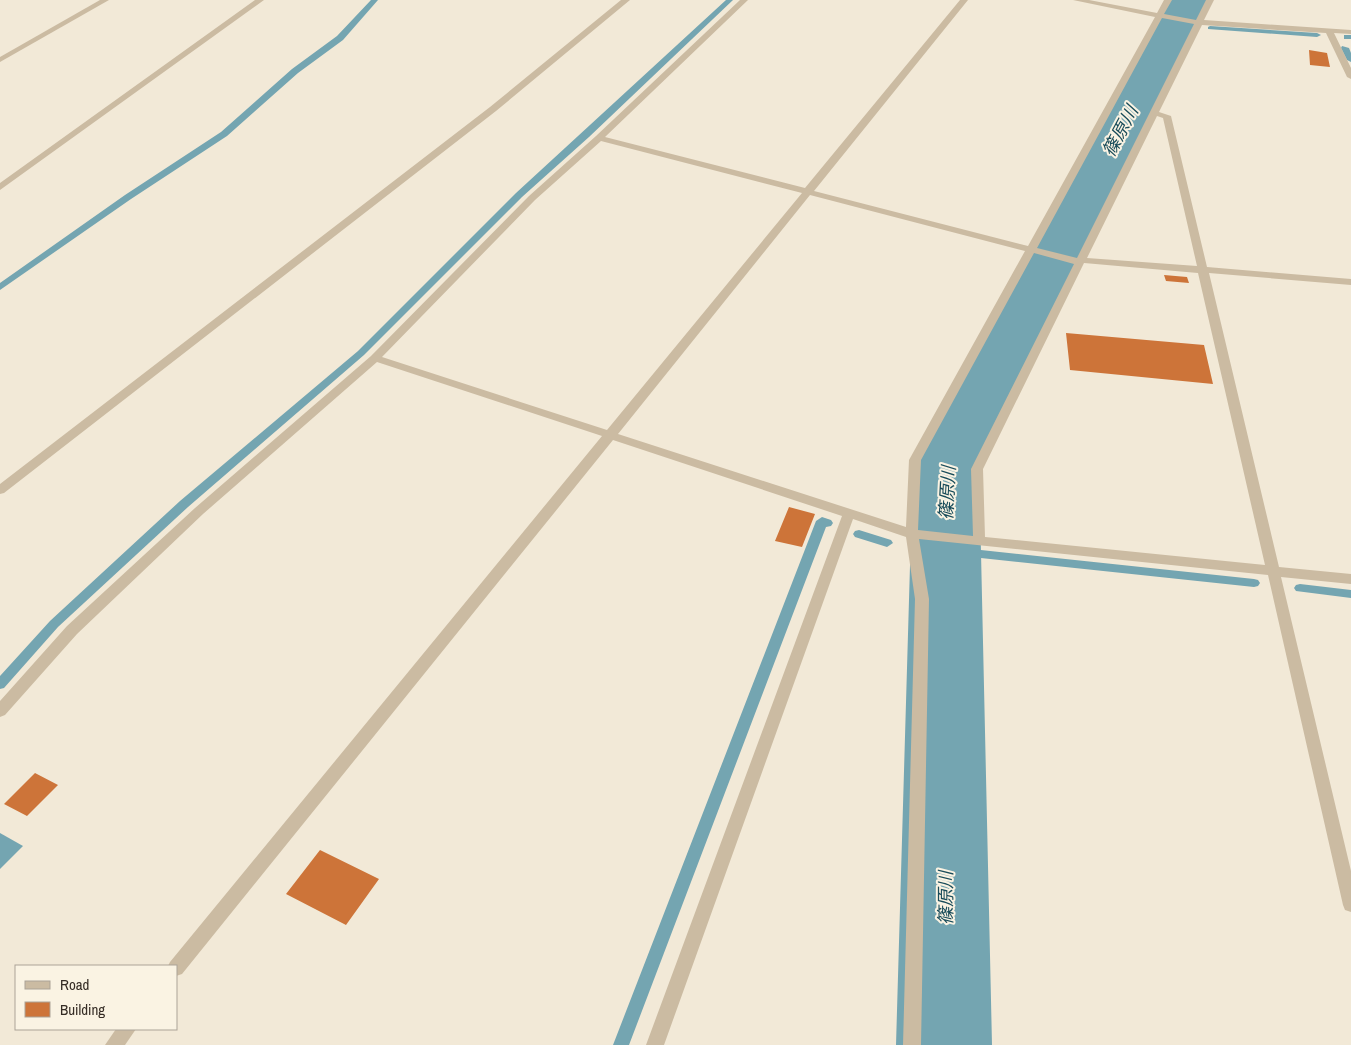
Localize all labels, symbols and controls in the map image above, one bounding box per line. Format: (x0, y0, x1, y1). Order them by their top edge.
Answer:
water label: 篠原川 (1096, 100, 1145, 161)
water label: 篠原川 (933, 463, 961, 521)
water label: 篠原川 (933, 869, 958, 925)
legend (15, 965, 178, 1030)
text: Road (60, 974, 89, 995)
text: Building (60, 999, 105, 1020)

